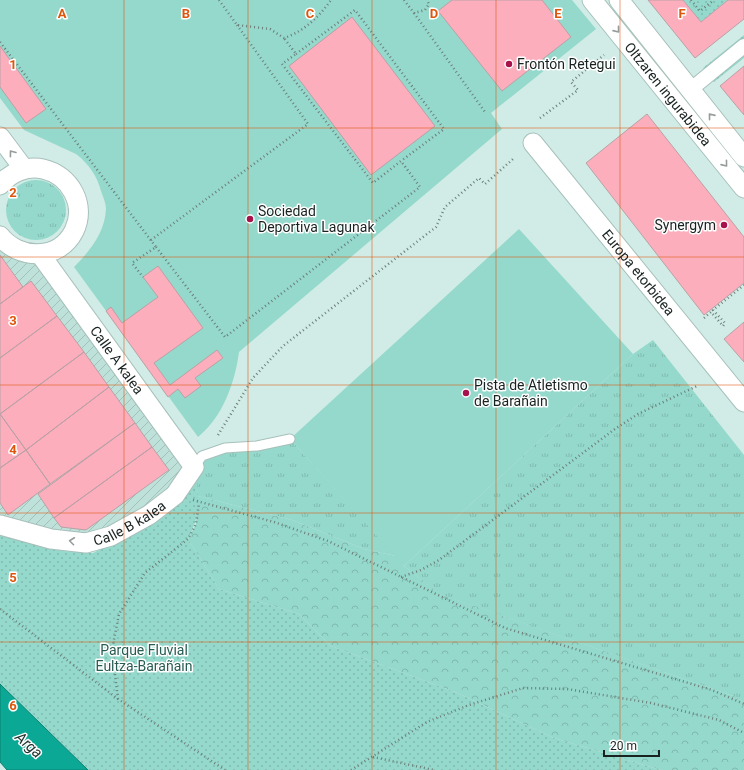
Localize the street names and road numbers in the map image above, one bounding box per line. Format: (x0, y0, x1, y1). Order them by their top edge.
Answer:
street label: Oltzaren ingurabidea (621, 39, 715, 149)
street label: Europa etorbidea (599, 226, 678, 319)
street label: Calle A kalea (87, 323, 147, 397)
street label: Calle B kalea (91, 497, 169, 549)

